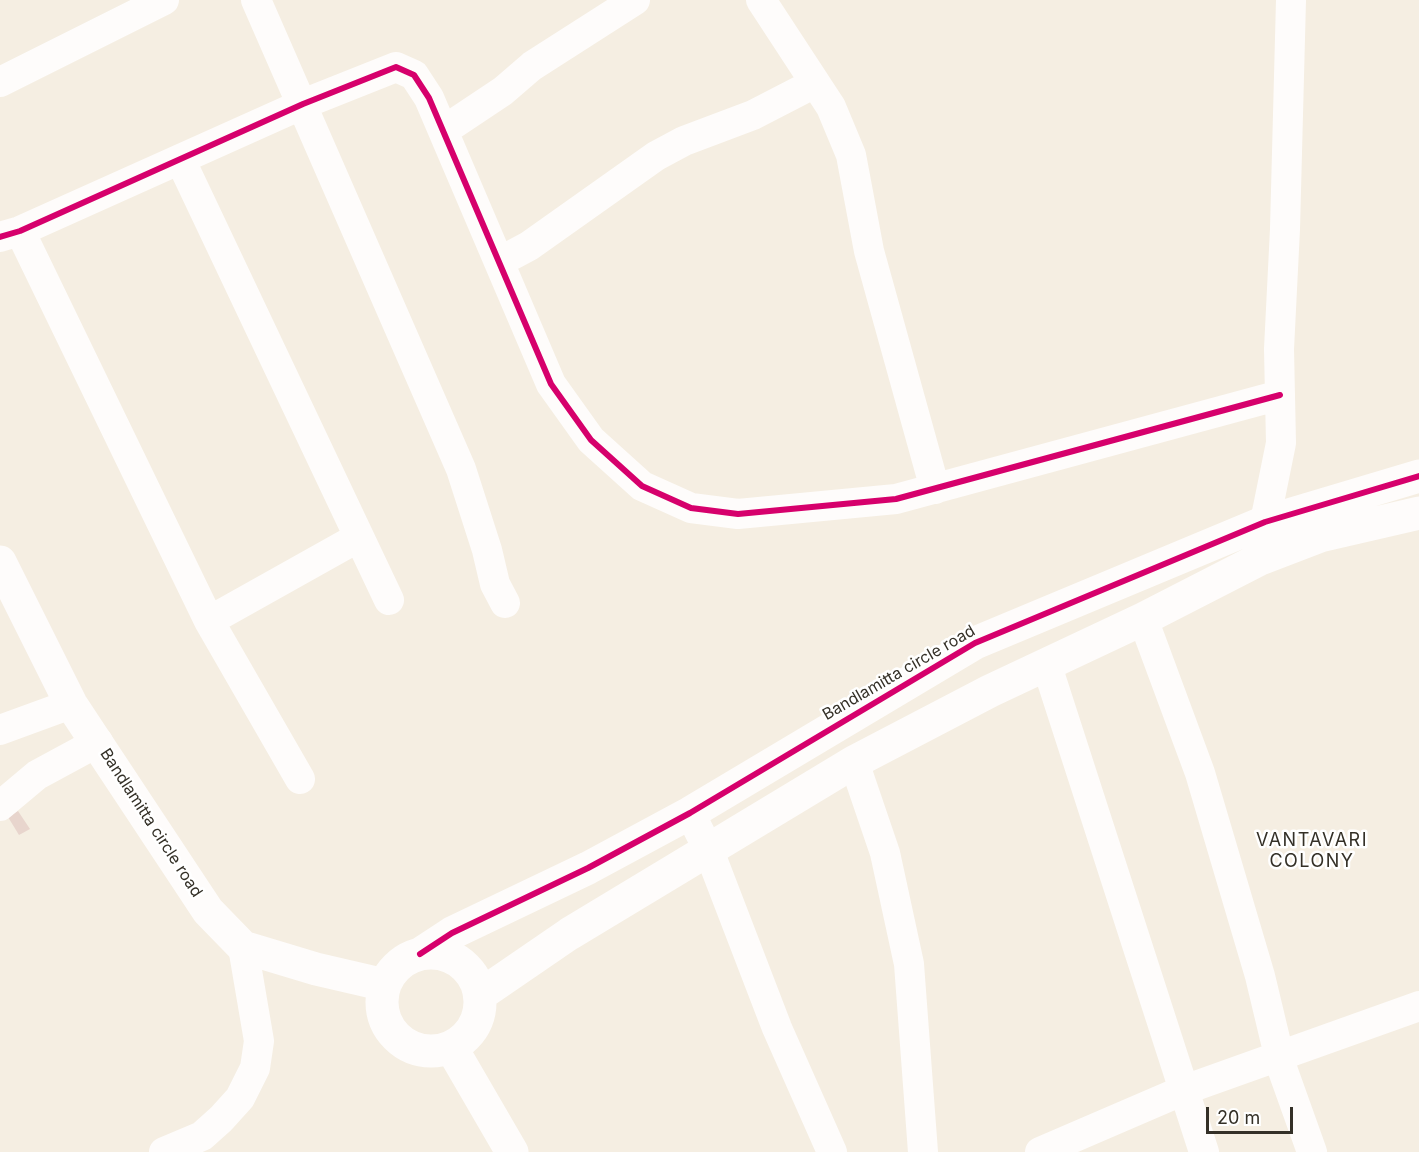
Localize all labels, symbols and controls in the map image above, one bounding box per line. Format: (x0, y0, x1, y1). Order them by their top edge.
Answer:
street label: Bandlamitta circle road (819, 621, 979, 725)
street label: Bandlamitta circle road (96, 745, 206, 901)
district label: VANTAVARI COLONY (1256, 830, 1368, 872)
scale bar (1209, 1095, 1296, 1133)
text: 20 m (1217, 1107, 1260, 1128)

